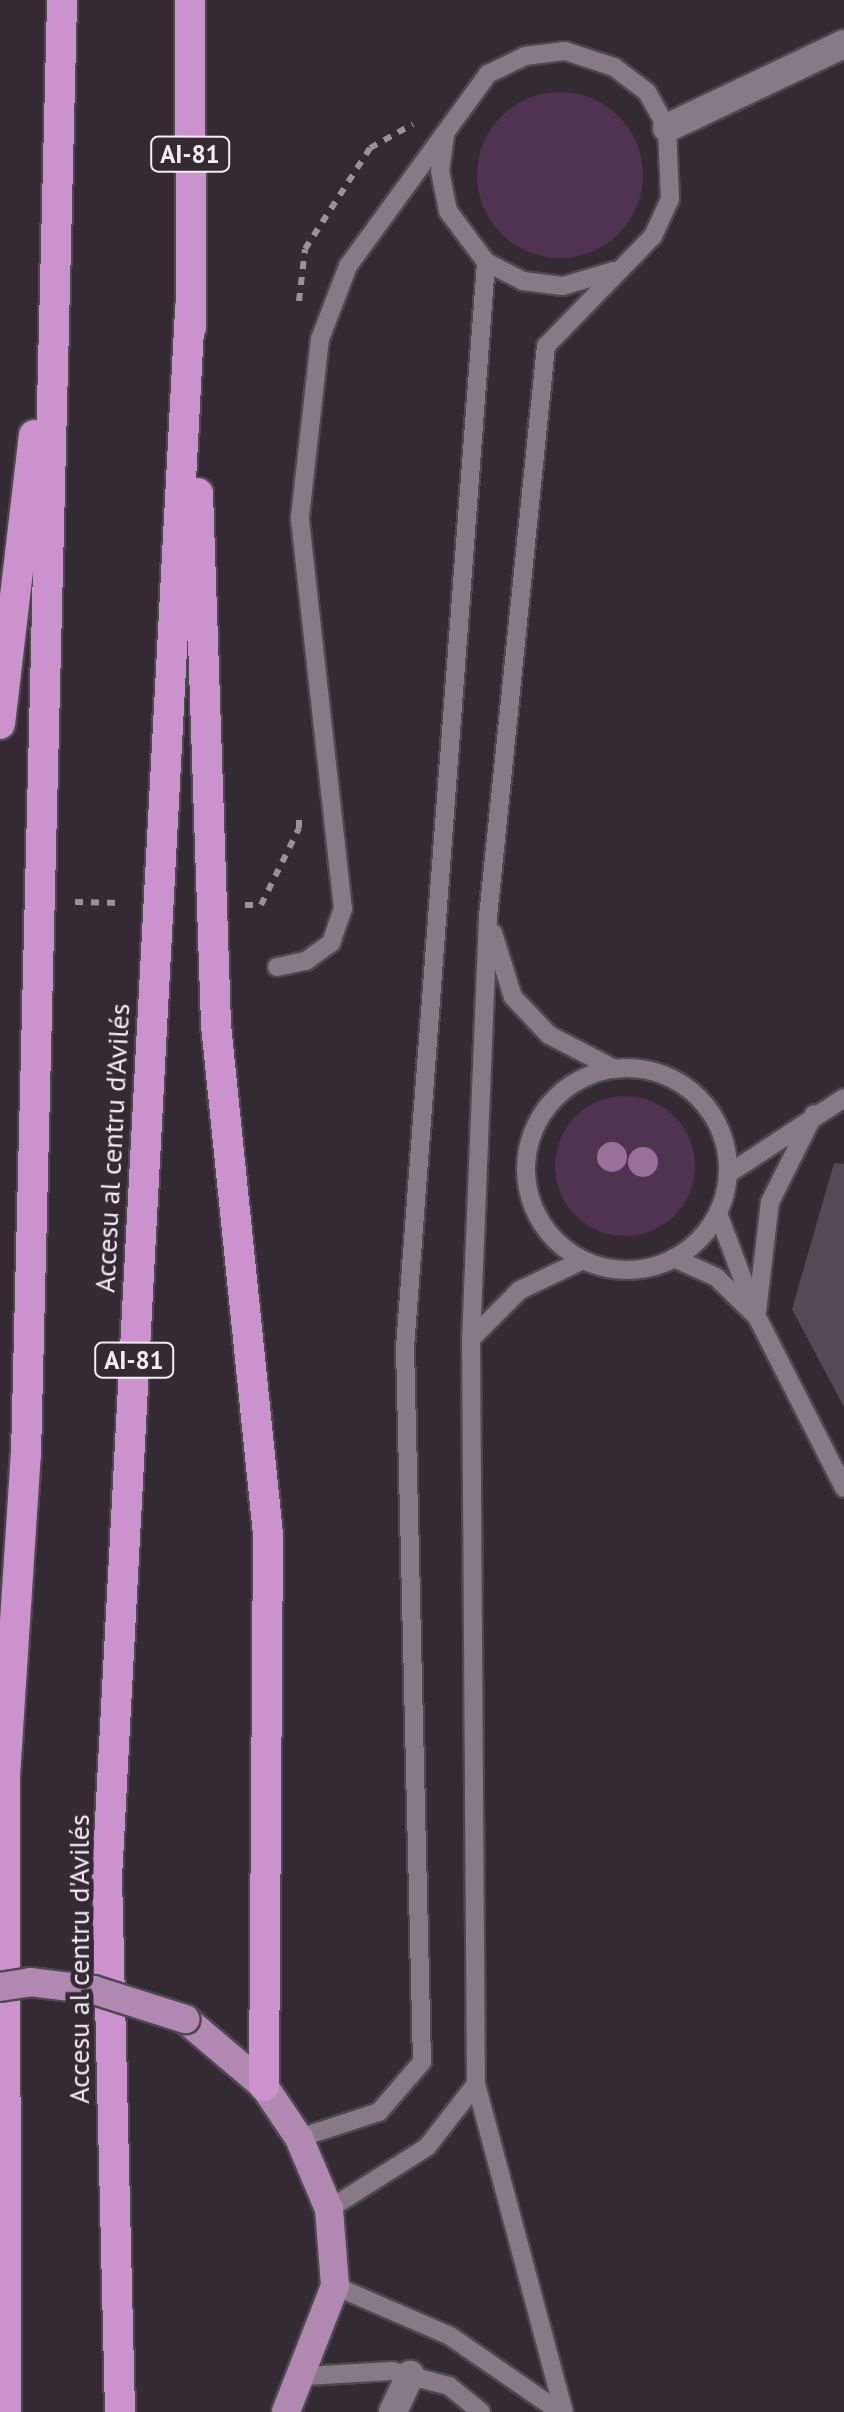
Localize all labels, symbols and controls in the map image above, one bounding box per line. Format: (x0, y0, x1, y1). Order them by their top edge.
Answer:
road number: AI-81 (150, 134, 230, 174)
street label: Accesu al centru d'Avilés (88, 1003, 136, 1293)
road number: AI-81 (94, 1340, 174, 1380)
street label: Accesu al centru d'Avilés (62, 1814, 96, 2104)

